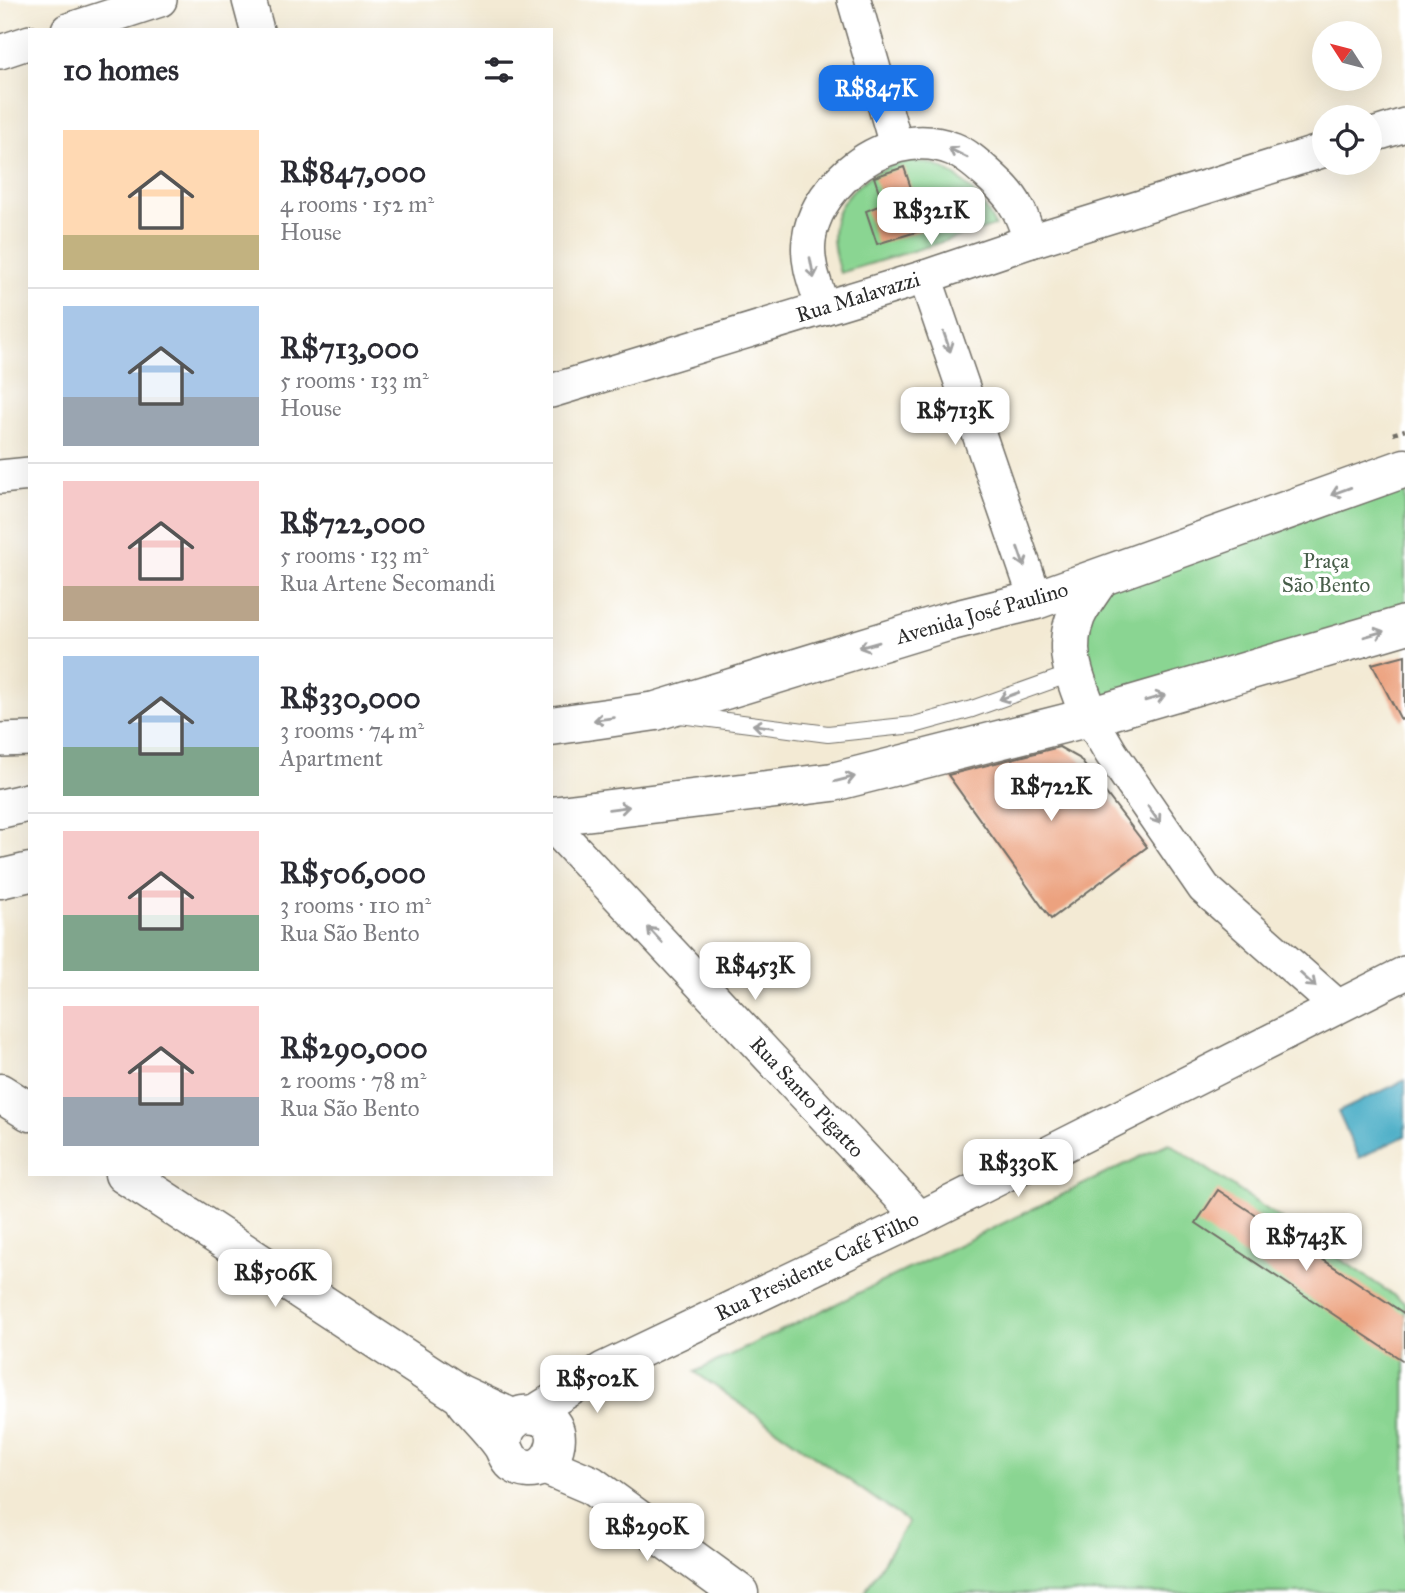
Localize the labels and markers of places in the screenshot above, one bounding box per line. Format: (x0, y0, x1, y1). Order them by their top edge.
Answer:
pin: R$847K (819, 66, 933, 125)
pin: R$321K (874, 188, 988, 247)
pin: R$713K (898, 388, 1012, 447)
pin: R$722K (994, 764, 1108, 823)
pin: R$453K (698, 942, 812, 1002)
pin: R$330K (961, 1140, 1075, 1199)
pin: R$743K (1249, 1214, 1363, 1273)
pin: R$506K (218, 1250, 332, 1309)
pin: R$502K (540, 1356, 654, 1415)
pin: R$290K (590, 1504, 704, 1563)

